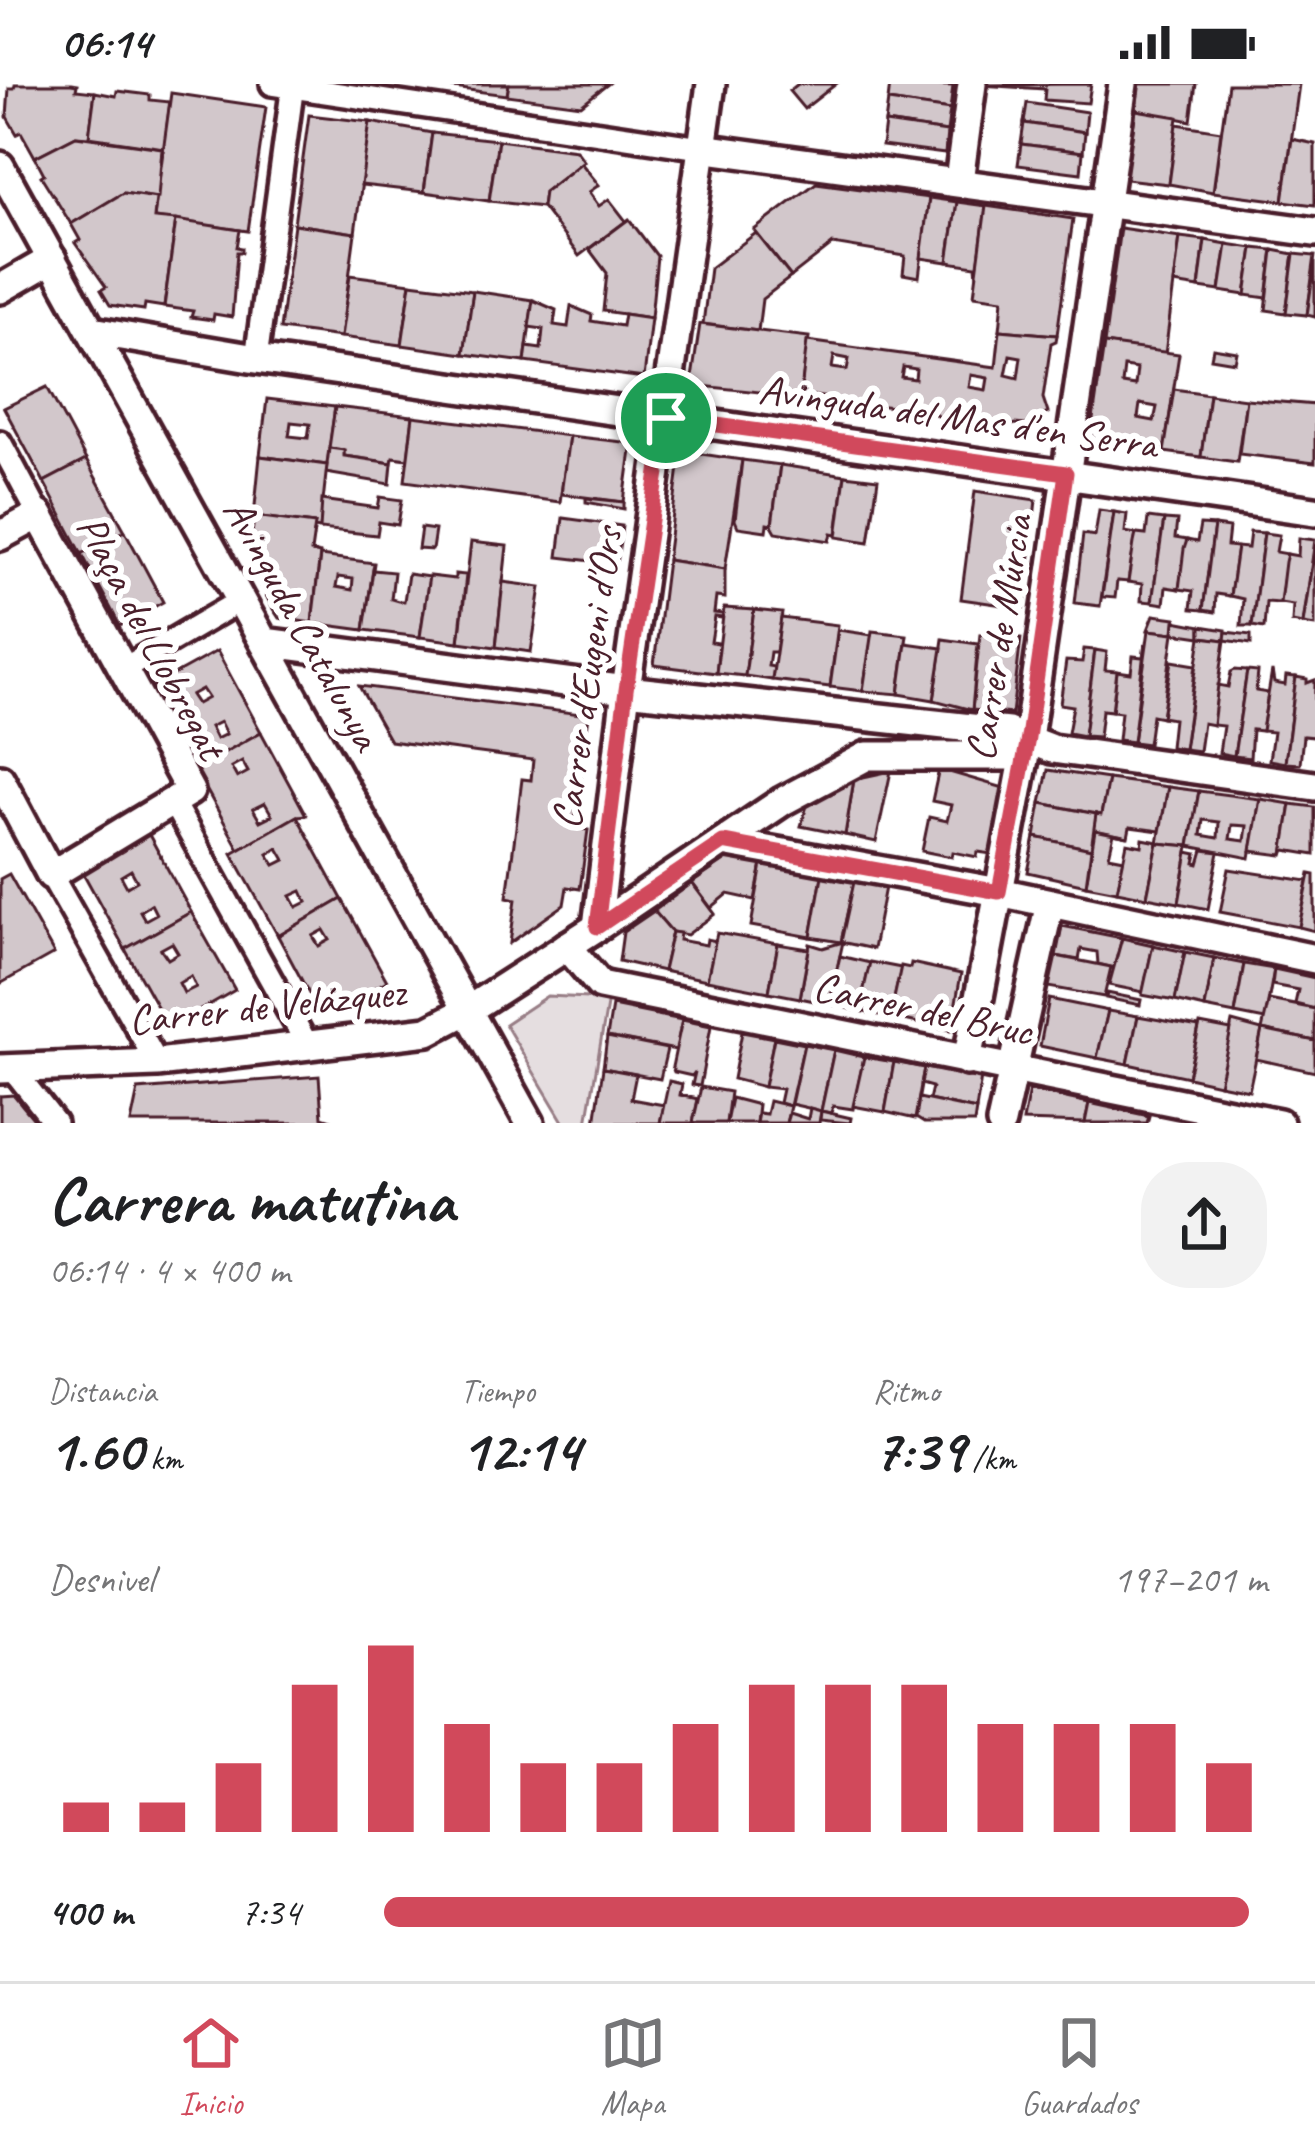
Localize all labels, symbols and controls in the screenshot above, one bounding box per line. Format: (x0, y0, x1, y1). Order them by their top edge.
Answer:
text: 06:14 (60, 14, 151, 71)
street label: Avinguda del Mas d'en Serra (756, 363, 1164, 472)
pin (615, 367, 717, 469)
icon: arrive (633, 385, 699, 451)
street label: Avinguda Catalunya (211, 489, 394, 761)
street label: Plaça del Llobregat (65, 506, 239, 772)
street label: Carrer de Múrcia (953, 508, 1045, 765)
street label: Carrer d'Eugeni d'Ors (540, 520, 635, 832)
street label: Carrer del Bruc (809, 960, 1039, 1058)
street label: Carrer de Velázquez (126, 965, 411, 1047)
text: Carrera matutina (48, 1159, 454, 1242)
button: share (1141, 1162, 1267, 1288)
text: 06:14 · 4 × 400 m (48, 1246, 290, 1295)
text: Distancia (48, 1370, 156, 1412)
text: Tiempo (460, 1370, 535, 1412)
text: Ritmo (873, 1370, 939, 1412)
text: 1.60 (48, 1412, 142, 1488)
text: 12:14 (460, 1412, 580, 1488)
text: 7:39 (873, 1412, 965, 1488)
text: km (142, 1438, 182, 1480)
text: /km (965, 1438, 1016, 1480)
text: Desnivel (48, 1555, 154, 1604)
text: 197–201 m (1113, 1555, 1267, 1604)
text: 400 m (48, 1888, 132, 1937)
text: 7:34 (240, 1888, 300, 1937)
tab: Inicio (178, 2010, 244, 2124)
tab: Mapa (600, 2010, 666, 2124)
tab: Guardados (1021, 2010, 1137, 2124)

